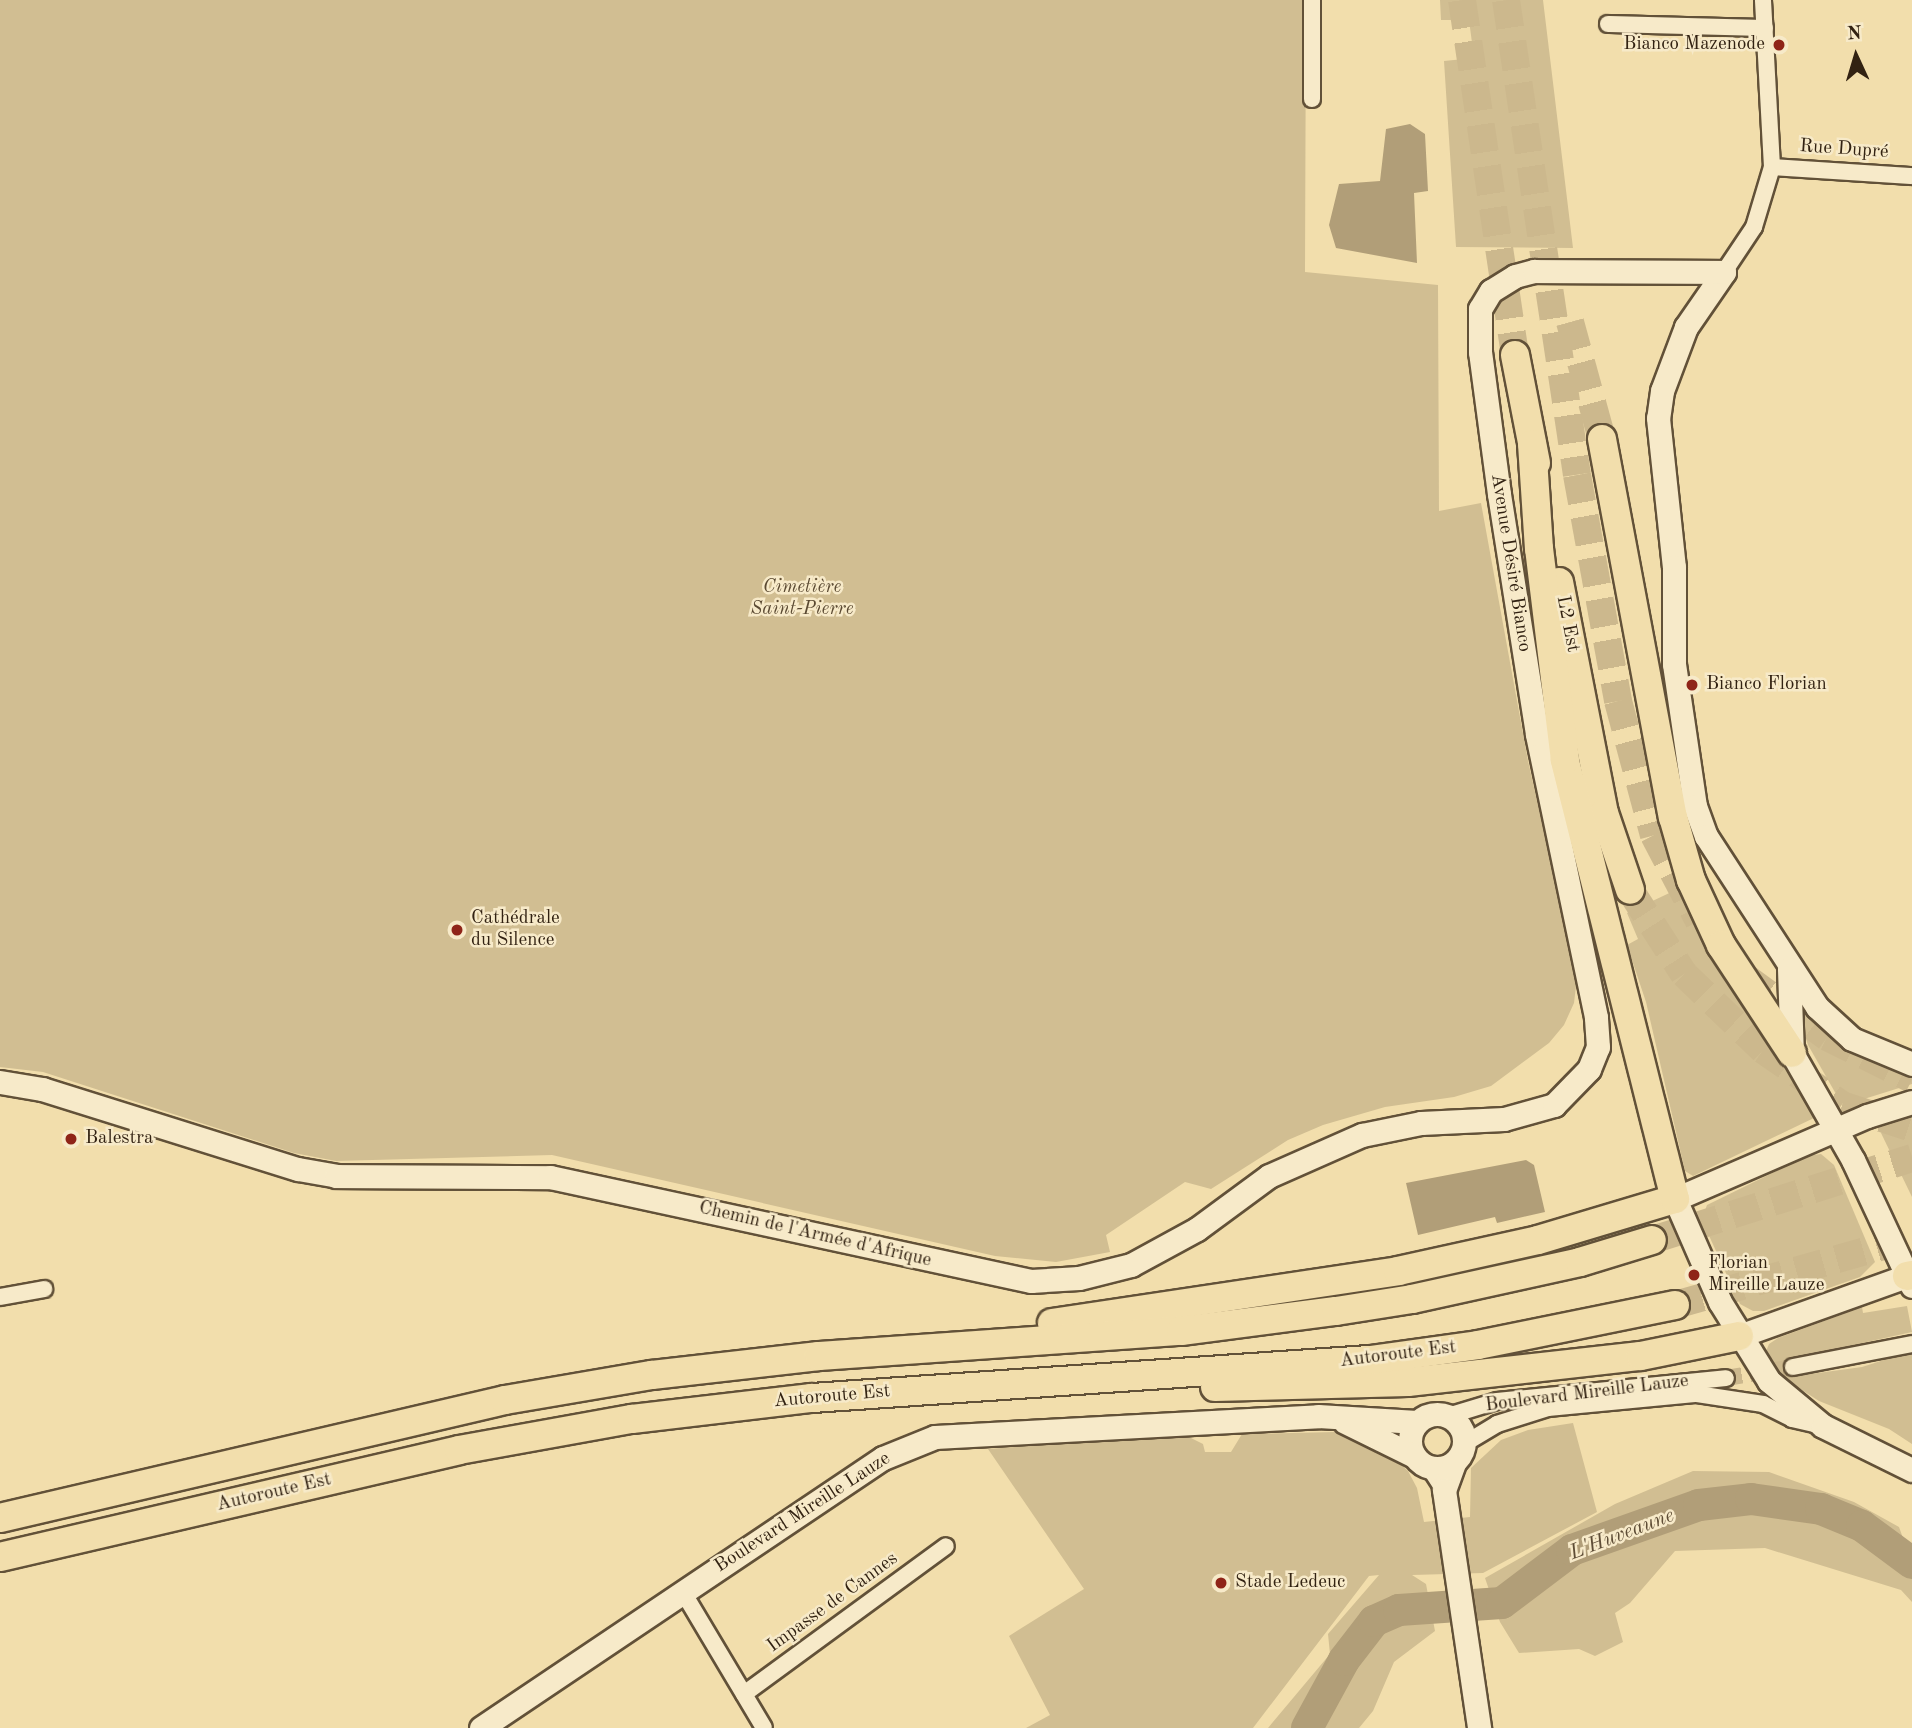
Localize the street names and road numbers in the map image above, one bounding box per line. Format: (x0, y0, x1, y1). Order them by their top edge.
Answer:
street label: Rue Dupré (1799, 136, 1889, 164)
street label: Avenue Désiré Bianco (1485, 472, 1535, 654)
street label: L2 Est (1550, 594, 1584, 654)
street label: Chemin de l'Armée d'Afrique (696, 1197, 934, 1273)
street label: Autoroute Est (1339, 1337, 1457, 1373)
street label: Boulevard Mireille Lauze (1484, 1370, 1690, 1418)
street label: Autoroute Est (773, 1381, 891, 1413)
street label: Boulevard Mireille Lauze (711, 1448, 895, 1578)
street label: Autoroute Est (215, 1469, 333, 1517)
street label: Impasse de Cannes (763, 1548, 903, 1658)

